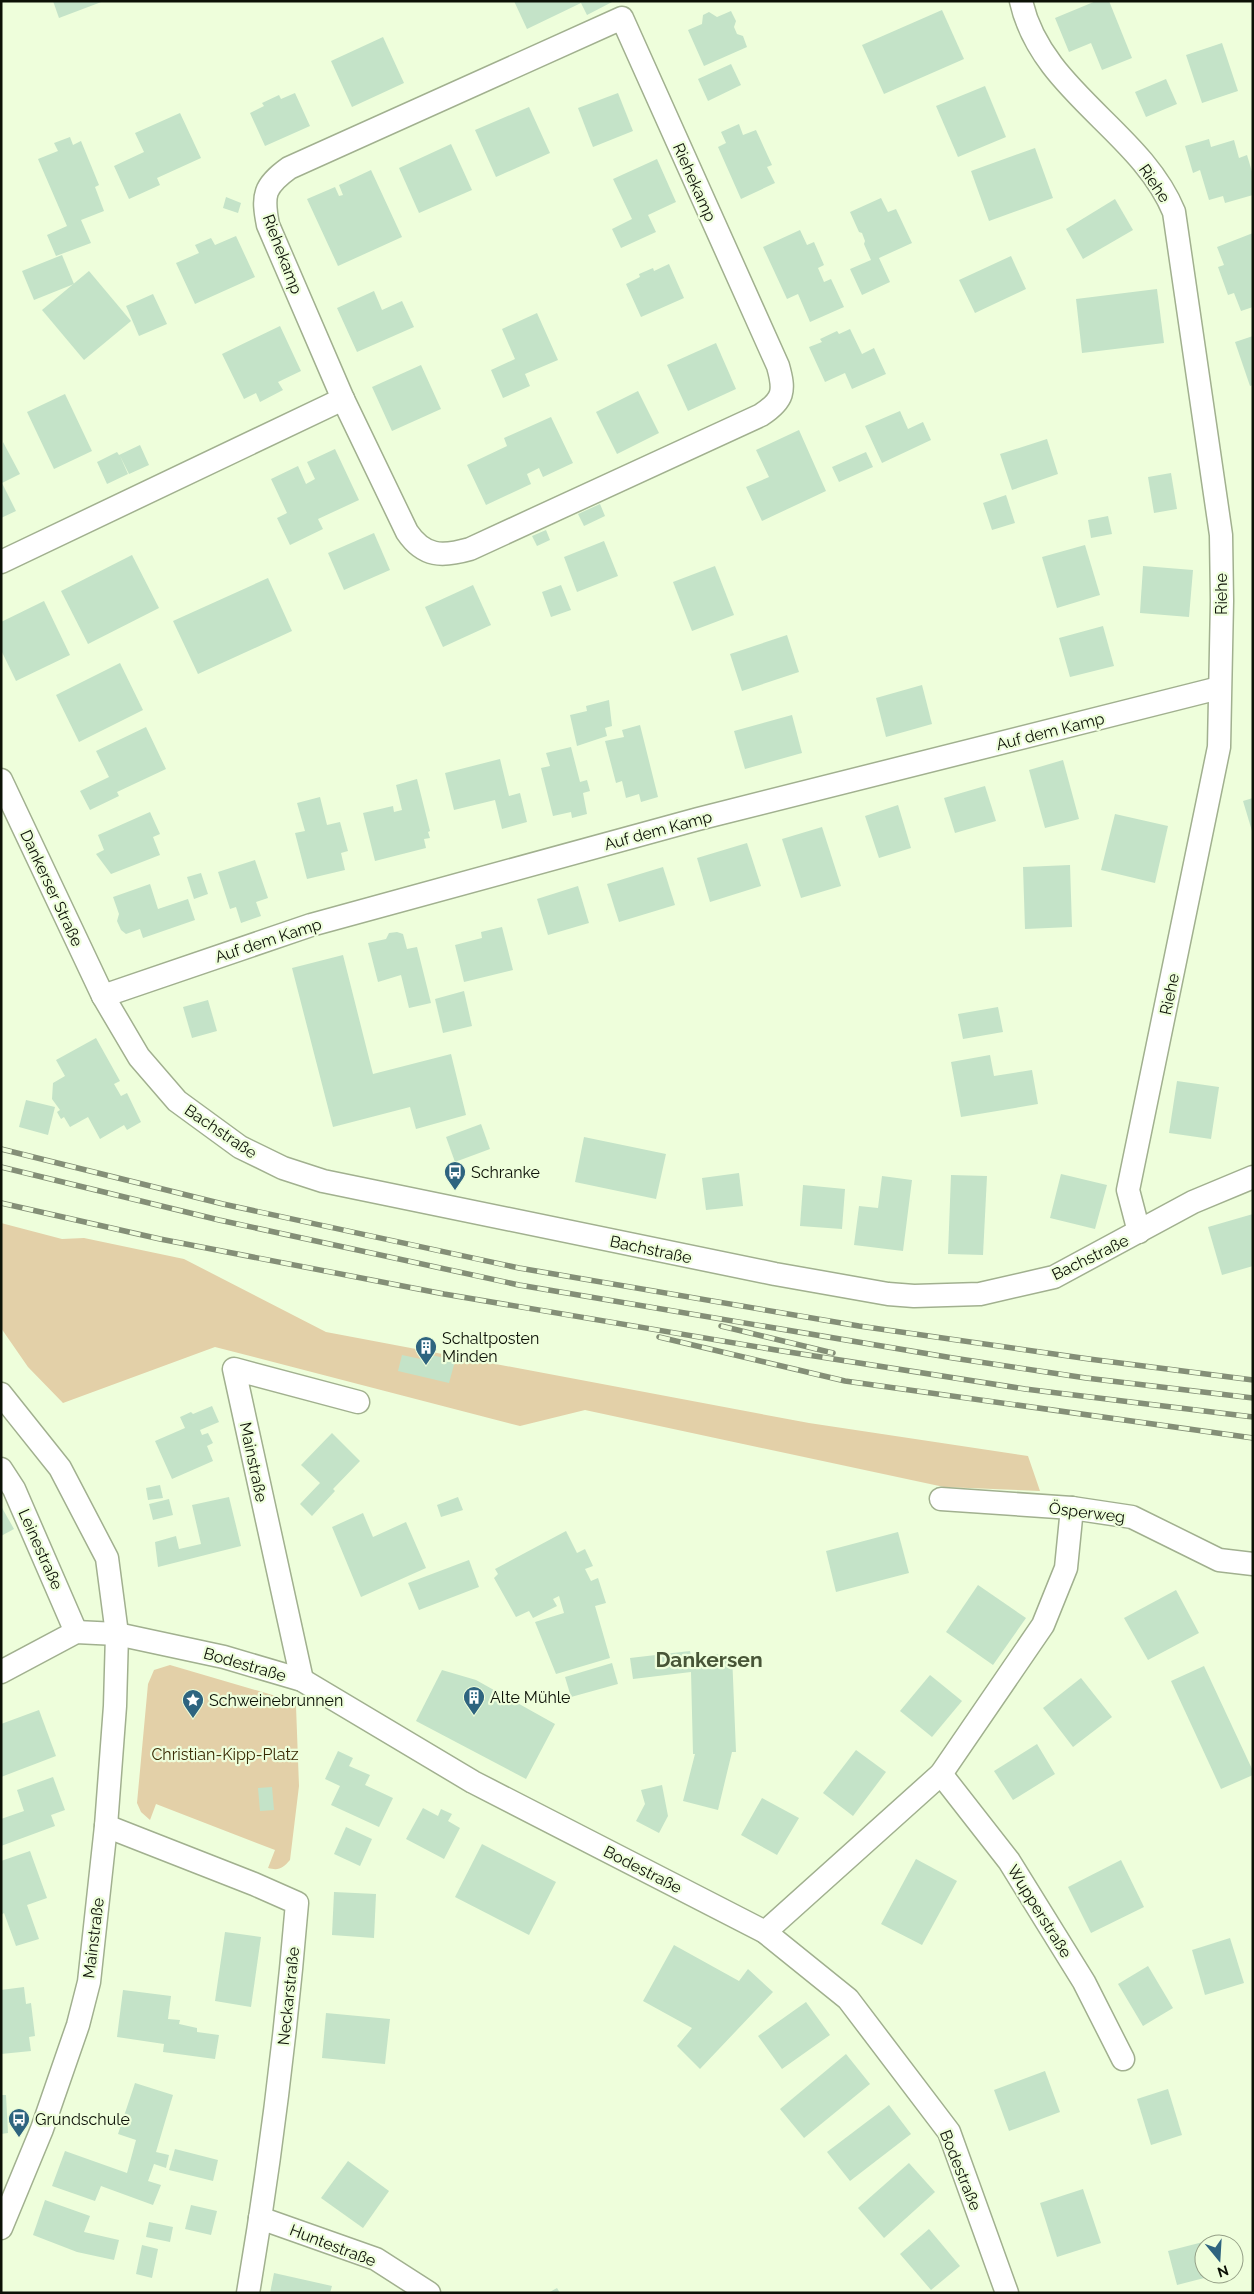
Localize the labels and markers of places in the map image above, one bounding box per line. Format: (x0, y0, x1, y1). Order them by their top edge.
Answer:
bus stop icon: Schranke (443, 1160, 467, 1191)
place label: Schranke (471, 1163, 540, 1182)
place label: Schaltposten Minden (442, 1329, 539, 1366)
building icon: Schaltposten Minden (414, 1335, 438, 1366)
building icon: Alte Mühle (462, 1685, 486, 1716)
place icon: Schweinebrunnen (181, 1688, 205, 1719)
place label: Alte Mühle (490, 1688, 570, 1707)
place label: Schweinebrunnen (209, 1691, 343, 1710)
bus stop icon: Grundschule (7, 2107, 31, 2138)
place label: Grundschule (35, 2110, 130, 2129)

